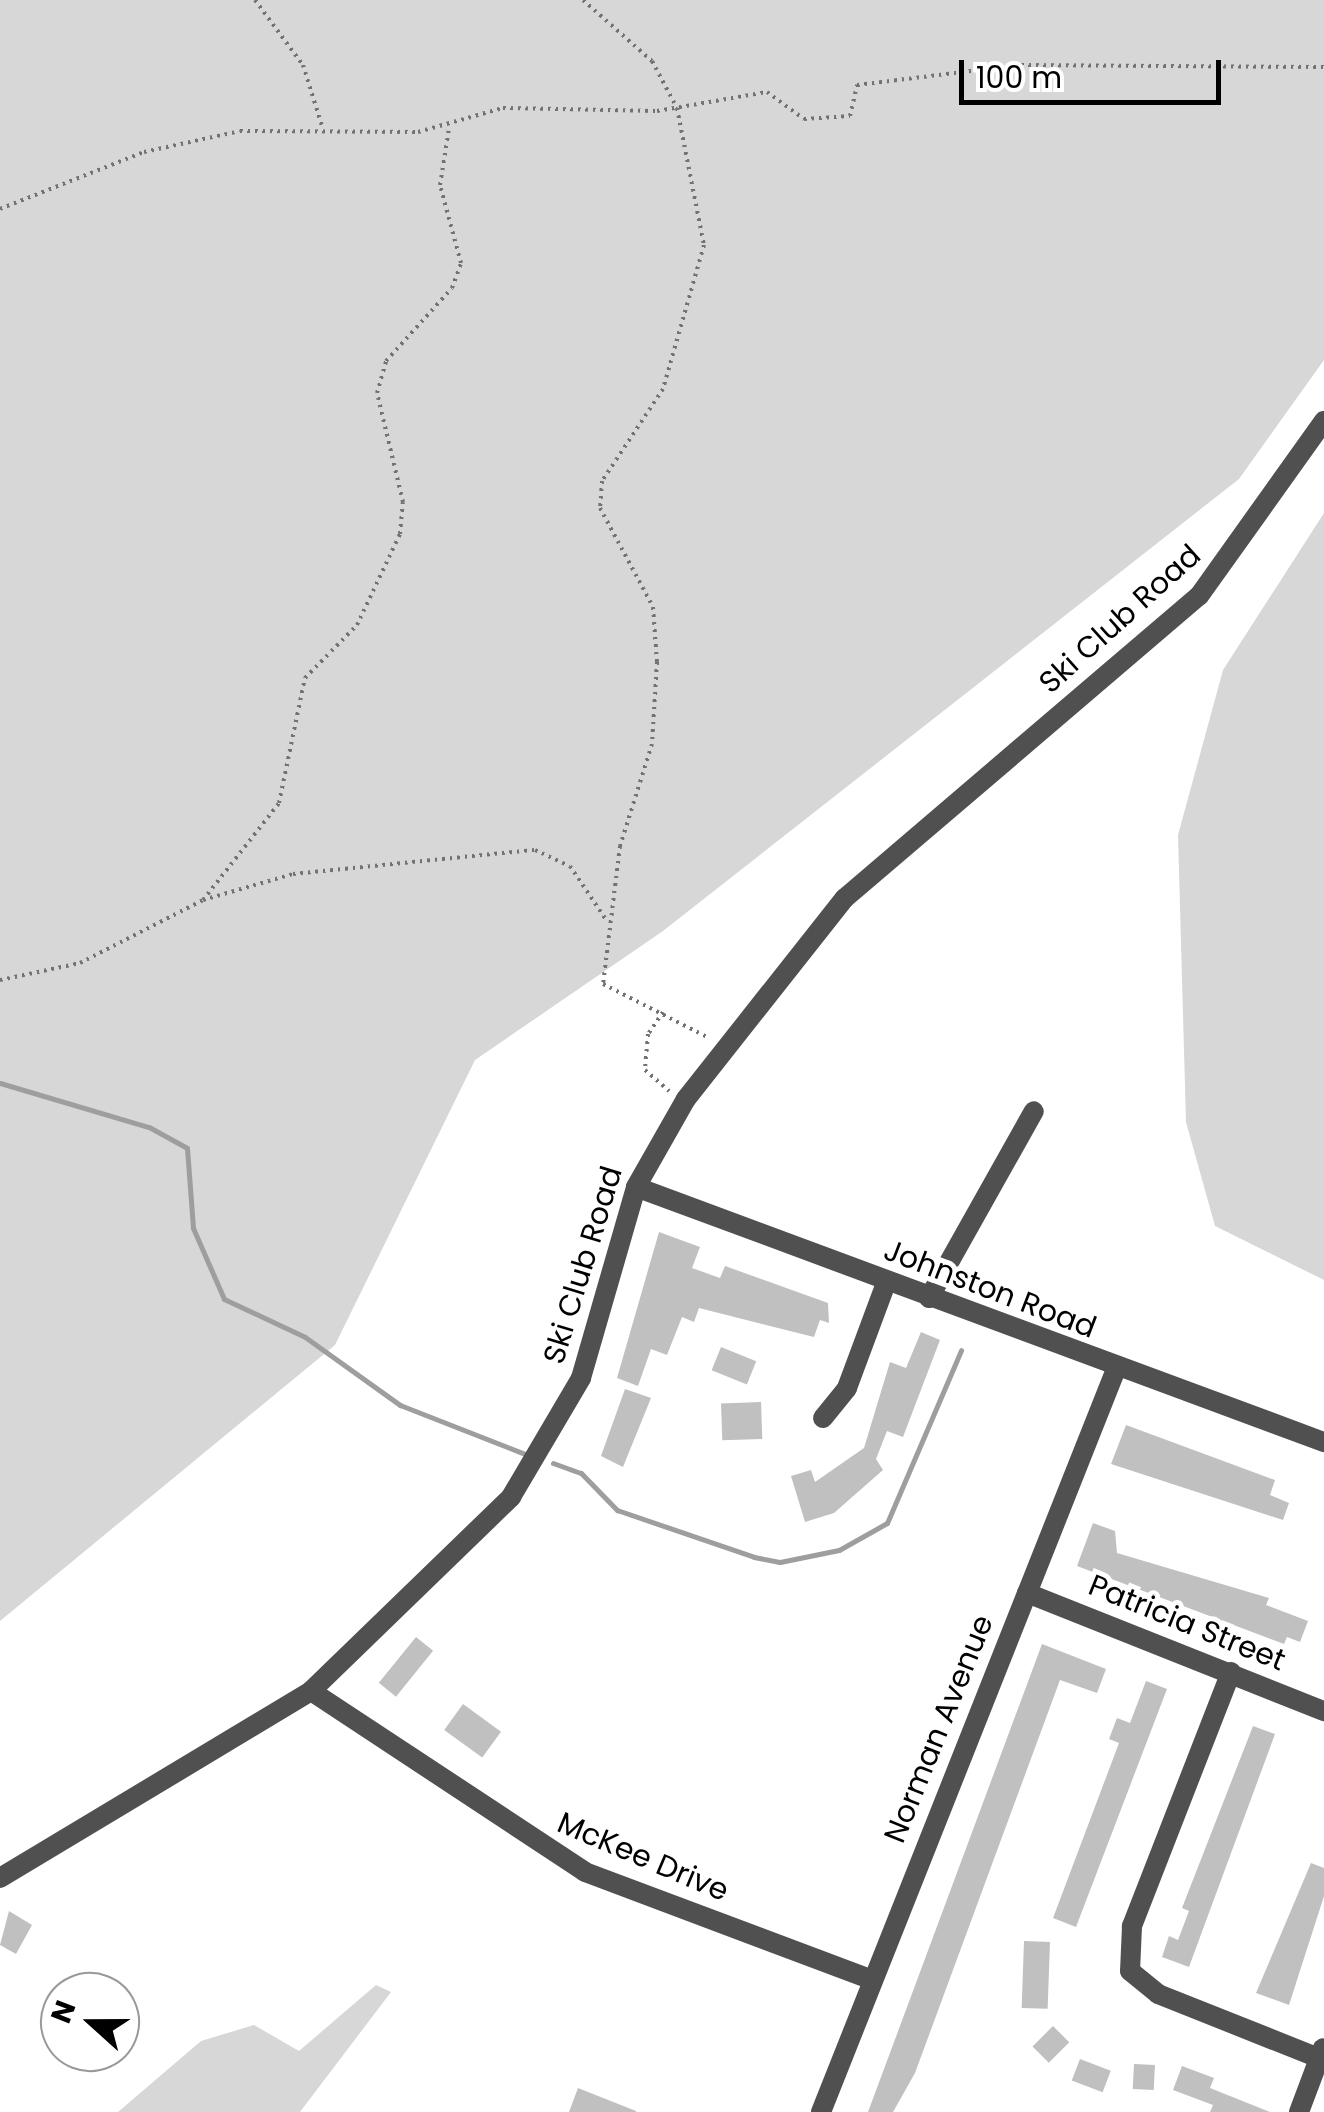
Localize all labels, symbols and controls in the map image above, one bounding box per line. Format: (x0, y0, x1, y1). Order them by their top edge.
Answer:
scale bar (964, 40, 1226, 102)
text: 100 m (976, 56, 1062, 99)
street label: Ski Club Road (1032, 537, 1208, 701)
street label: Ski Club Road (536, 1162, 630, 1368)
street label: Johnston Road (879, 1232, 1101, 1346)
street label: Patricia Street (1083, 1567, 1291, 1679)
street label: Norman Avenue (877, 1610, 1001, 1848)
street label: McKee Drive (552, 1805, 734, 1909)
north arrow (40, 1972, 140, 2072)
text: N (41, 1995, 85, 2029)

